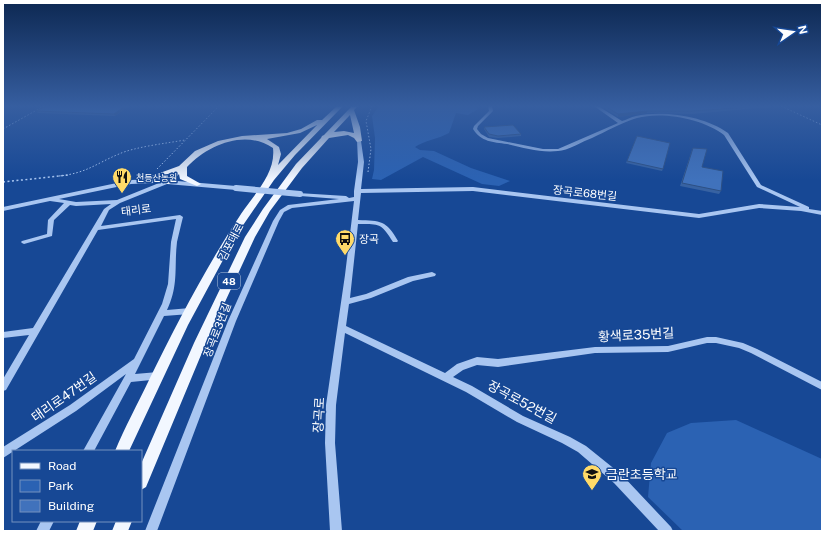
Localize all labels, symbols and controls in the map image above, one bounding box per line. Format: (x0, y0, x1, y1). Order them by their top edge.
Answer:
north arrow (773, 12, 813, 52)
text: N (796, 24, 810, 35)
restaurant icon: 천등산농원 (111, 166, 133, 194)
place label: 천등산농원 (136, 172, 177, 183)
street label: 장곡로68번길 (552, 184, 618, 202)
street label: 태리로 (120, 202, 152, 218)
street label: 김포대로 (216, 221, 246, 263)
bus stop icon: 장곡 (334, 228, 356, 256)
place label: 장곡 (359, 233, 379, 245)
road number: 48 (218, 273, 240, 289)
street label: 장곡로3번길 (201, 301, 233, 359)
street label: 황색로35번길 (597, 326, 675, 344)
street label: 태리로47번길 (29, 369, 99, 425)
street label: 장곡로52번길 (485, 378, 559, 426)
street label: 장곡로 (311, 397, 327, 433)
legend (12, 450, 142, 522)
text: Road (48, 459, 76, 473)
school or university icon: 금란초등학교 (581, 463, 603, 491)
place label: 금란초등학교 (606, 467, 678, 482)
text: Park (48, 479, 74, 493)
text: Building (48, 499, 94, 513)

